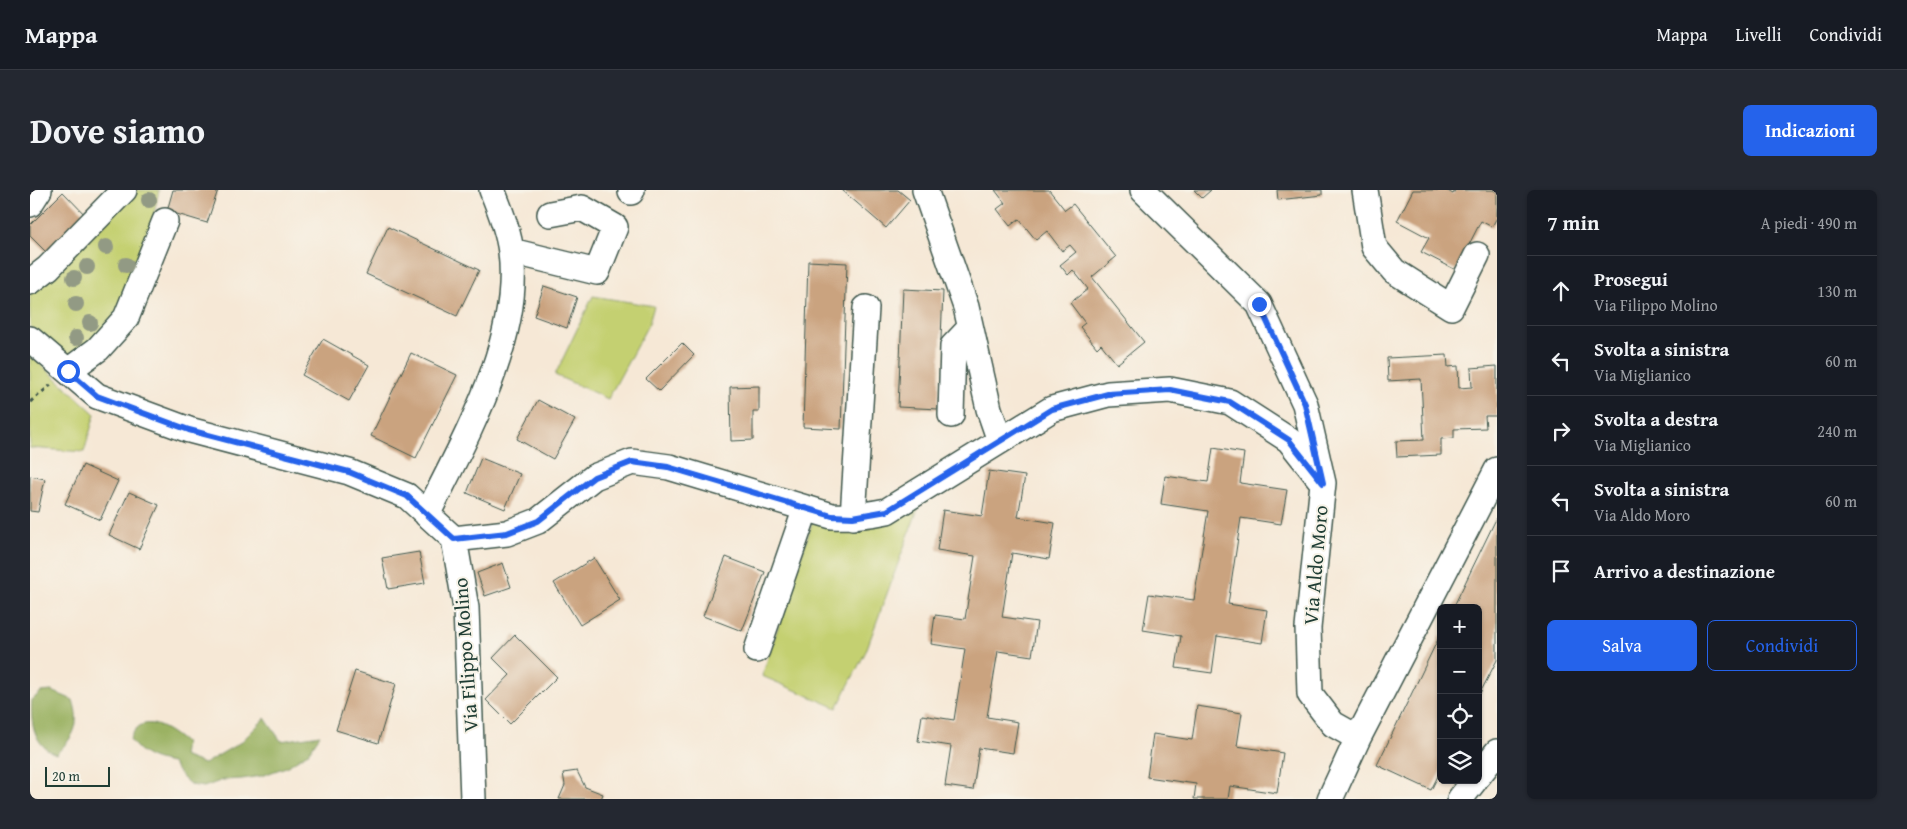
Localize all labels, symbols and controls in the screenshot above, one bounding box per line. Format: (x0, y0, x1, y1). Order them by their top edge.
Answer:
text: Mappa (25, 17, 98, 52)
text: Mappa (1656, 21, 1708, 48)
text: Livelli (1736, 21, 1782, 48)
text: Condividi (1810, 21, 1882, 48)
text: Dove siamo (30, 105, 205, 156)
button: Indicazioni (1743, 105, 1877, 156)
text: 7 min (1547, 207, 1599, 238)
text: A piedi · 490 m (1761, 211, 1857, 235)
text: Prosegui (1594, 265, 1668, 293)
icon: ahead (1547, 277, 1575, 305)
text: 130 m (1817, 279, 1857, 303)
route end (1248, 293, 1271, 316)
text: Via Filippo Molino (1594, 293, 1718, 317)
text: Svolta a sinistra (1594, 335, 1729, 363)
icon: left (1547, 347, 1575, 375)
text: 60 m (1825, 349, 1857, 373)
route start (57, 360, 80, 383)
text: Via Miglianico (1594, 363, 1691, 387)
text: Svolta a destra (1594, 405, 1718, 433)
icon: right (1547, 417, 1575, 445)
text: 240 m (1817, 419, 1857, 443)
text: Via Miglianico (1594, 433, 1691, 457)
text: Svolta a sinistra (1594, 475, 1729, 503)
icon: left (1547, 487, 1575, 515)
text: 60 m (1825, 489, 1857, 513)
text: Via Aldo Moro (1594, 503, 1690, 527)
street label: Via Aldo Moro (1295, 504, 1335, 626)
icon: arrive (1547, 557, 1575, 585)
text: Arrivo a destinazione (1594, 557, 1775, 585)
street label: Via Filippo Molino (445, 577, 485, 733)
map controls (1437, 604, 1482, 784)
button: + (1437, 604, 1482, 649)
button: Salva (1547, 620, 1697, 671)
button: Condividi (1707, 620, 1857, 671)
button: − (1437, 649, 1482, 694)
button: locate (1437, 694, 1482, 739)
button: layers (1437, 739, 1482, 784)
scale bar (45, 764, 110, 787)
text: 20 m (52, 766, 80, 786)

